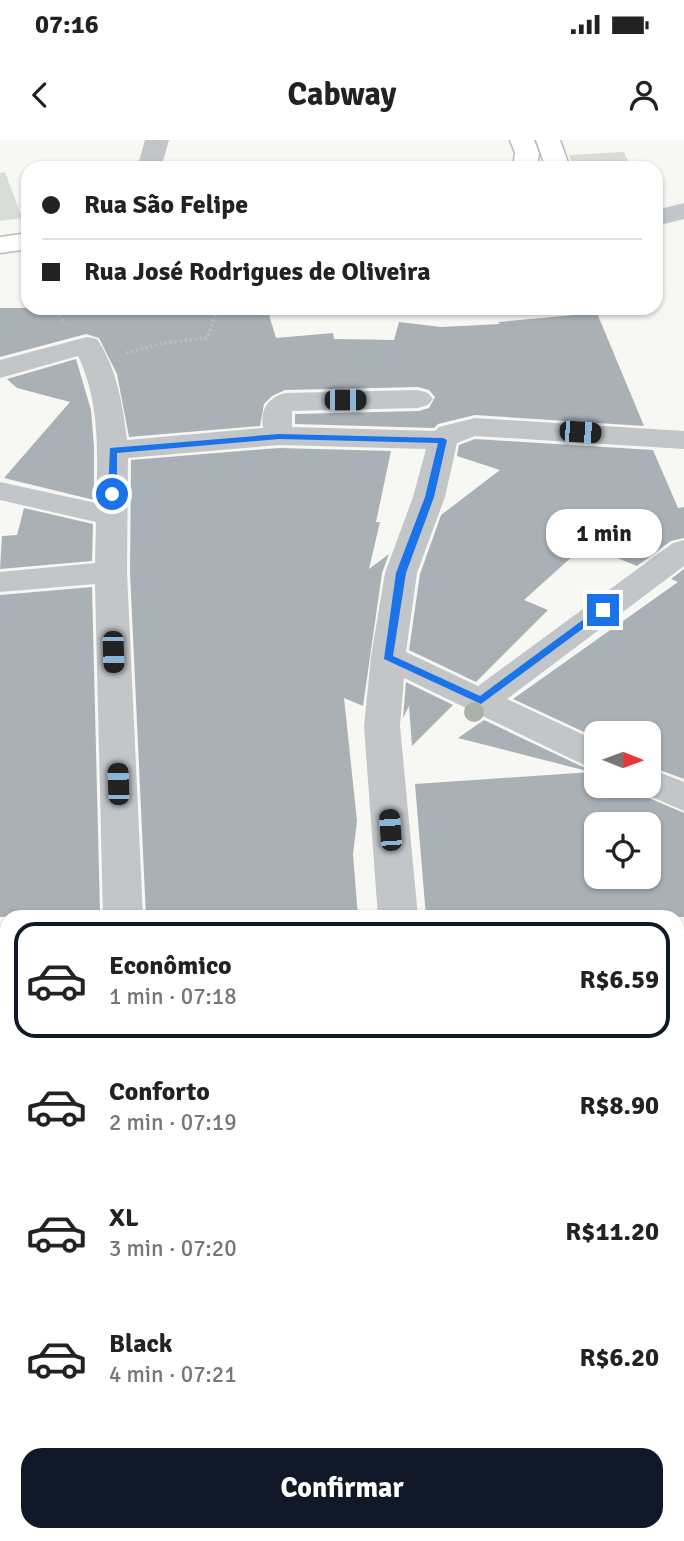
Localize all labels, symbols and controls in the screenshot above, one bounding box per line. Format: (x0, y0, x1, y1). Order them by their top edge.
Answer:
text: 07:16 (35, 9, 99, 41)
text: Cabway (288, 75, 396, 114)
icon: back (21, 76, 59, 114)
icon: person (625, 76, 663, 114)
text: Rua São Felipe (84, 189, 248, 221)
text: Rua José Rodrigues de Oliveira (84, 256, 430, 288)
car (325, 390, 367, 411)
car (559, 420, 602, 444)
route start (96, 478, 128, 510)
callout: 1 min (545, 508, 661, 558)
text: 1 min (576, 519, 632, 548)
route end (587, 594, 619, 626)
car (102, 631, 125, 673)
north arrow (584, 721, 662, 798)
map controls (584, 721, 661, 889)
car (107, 763, 130, 805)
car (379, 808, 402, 852)
button: locate (584, 812, 661, 889)
icon: car (25, 949, 88, 1012)
text: Econômico (109, 950, 232, 982)
text: R$6.59 (579, 964, 659, 996)
text: 1 min · 07:18 (109, 982, 237, 1011)
icon: car (25, 1075, 88, 1138)
text: Conforto (109, 1076, 210, 1108)
text: R$8.90 (579, 1090, 659, 1122)
text: 2 min · 07:19 (109, 1108, 237, 1137)
icon: car (25, 1201, 88, 1264)
text: XL (109, 1202, 139, 1234)
text: R$11.20 (565, 1216, 659, 1248)
text: 3 min · 07:20 (109, 1234, 237, 1263)
icon: car (25, 1327, 88, 1390)
text: Black (109, 1328, 172, 1360)
text: R$6.20 (579, 1342, 659, 1374)
text: 4 min · 07:21 (109, 1360, 237, 1389)
button: Confirmar (21, 1448, 663, 1528)

